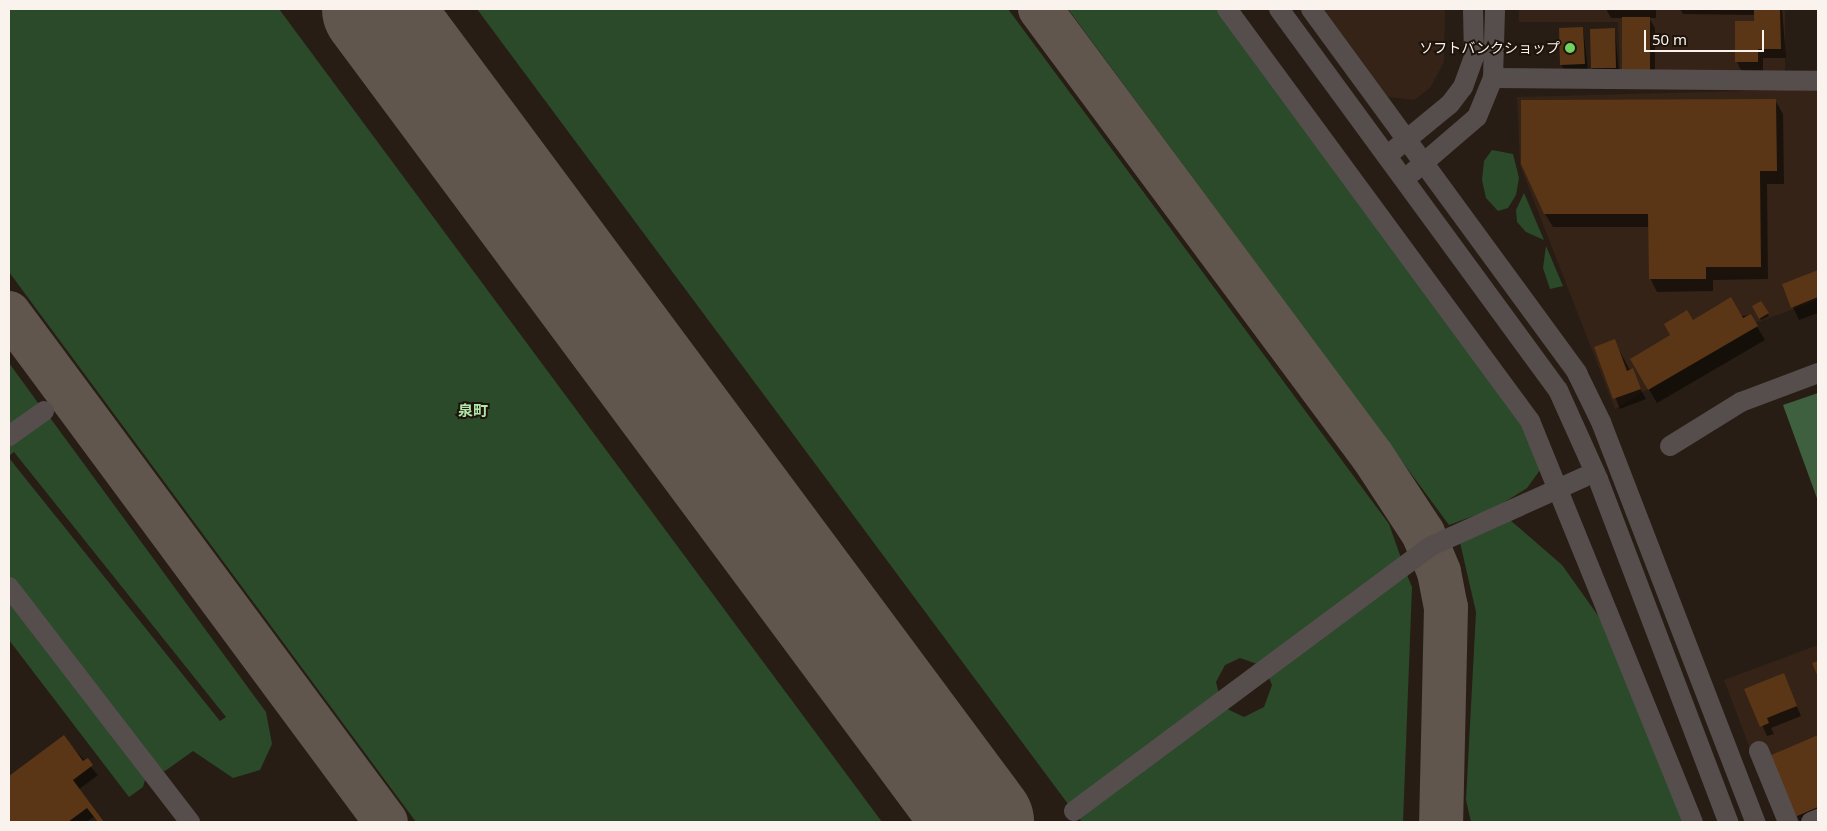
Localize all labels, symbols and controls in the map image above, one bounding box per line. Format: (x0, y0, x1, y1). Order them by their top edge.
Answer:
scale bar (1647, 20, 1767, 52)
text: 50 m (1652, 29, 1687, 49)
place label: ソフトバンクショップ (1420, 40, 1560, 56)
marker: ソフトバンクショップ (1564, 42, 1576, 54)
district label: 泉町 (458, 402, 488, 420)

